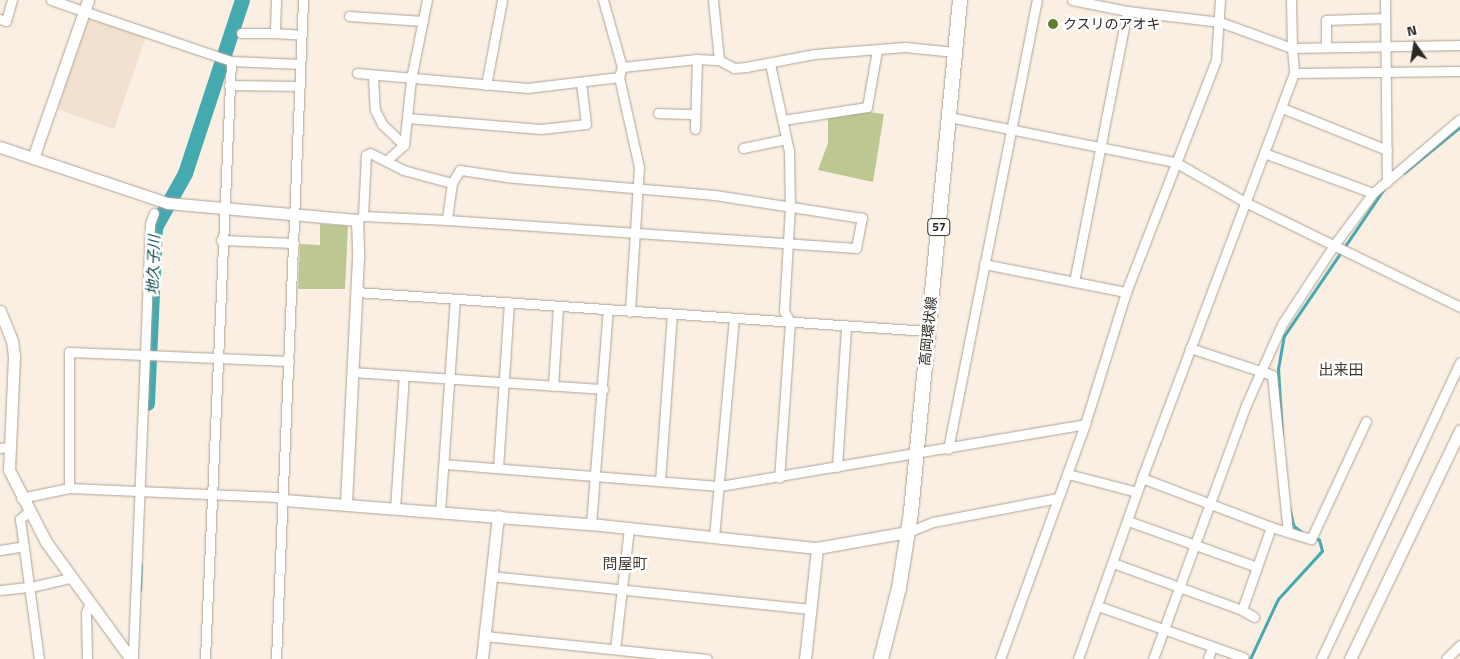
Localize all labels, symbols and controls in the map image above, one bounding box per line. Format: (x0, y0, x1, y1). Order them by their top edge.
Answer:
place label: クスリのアオキ (1063, 16, 1161, 32)
marker: クスリのアオキ (1047, 18, 1059, 30)
text: N (1404, 19, 1419, 41)
north arrow (1390, 20, 1440, 70)
road number: 57 (926, 218, 952, 236)
water label: 地久子川 (143, 235, 163, 295)
street label: 高岡環状線 (916, 295, 940, 367)
district label: 出来田 (1319, 361, 1363, 379)
district label: 問屋町 (603, 555, 647, 573)

